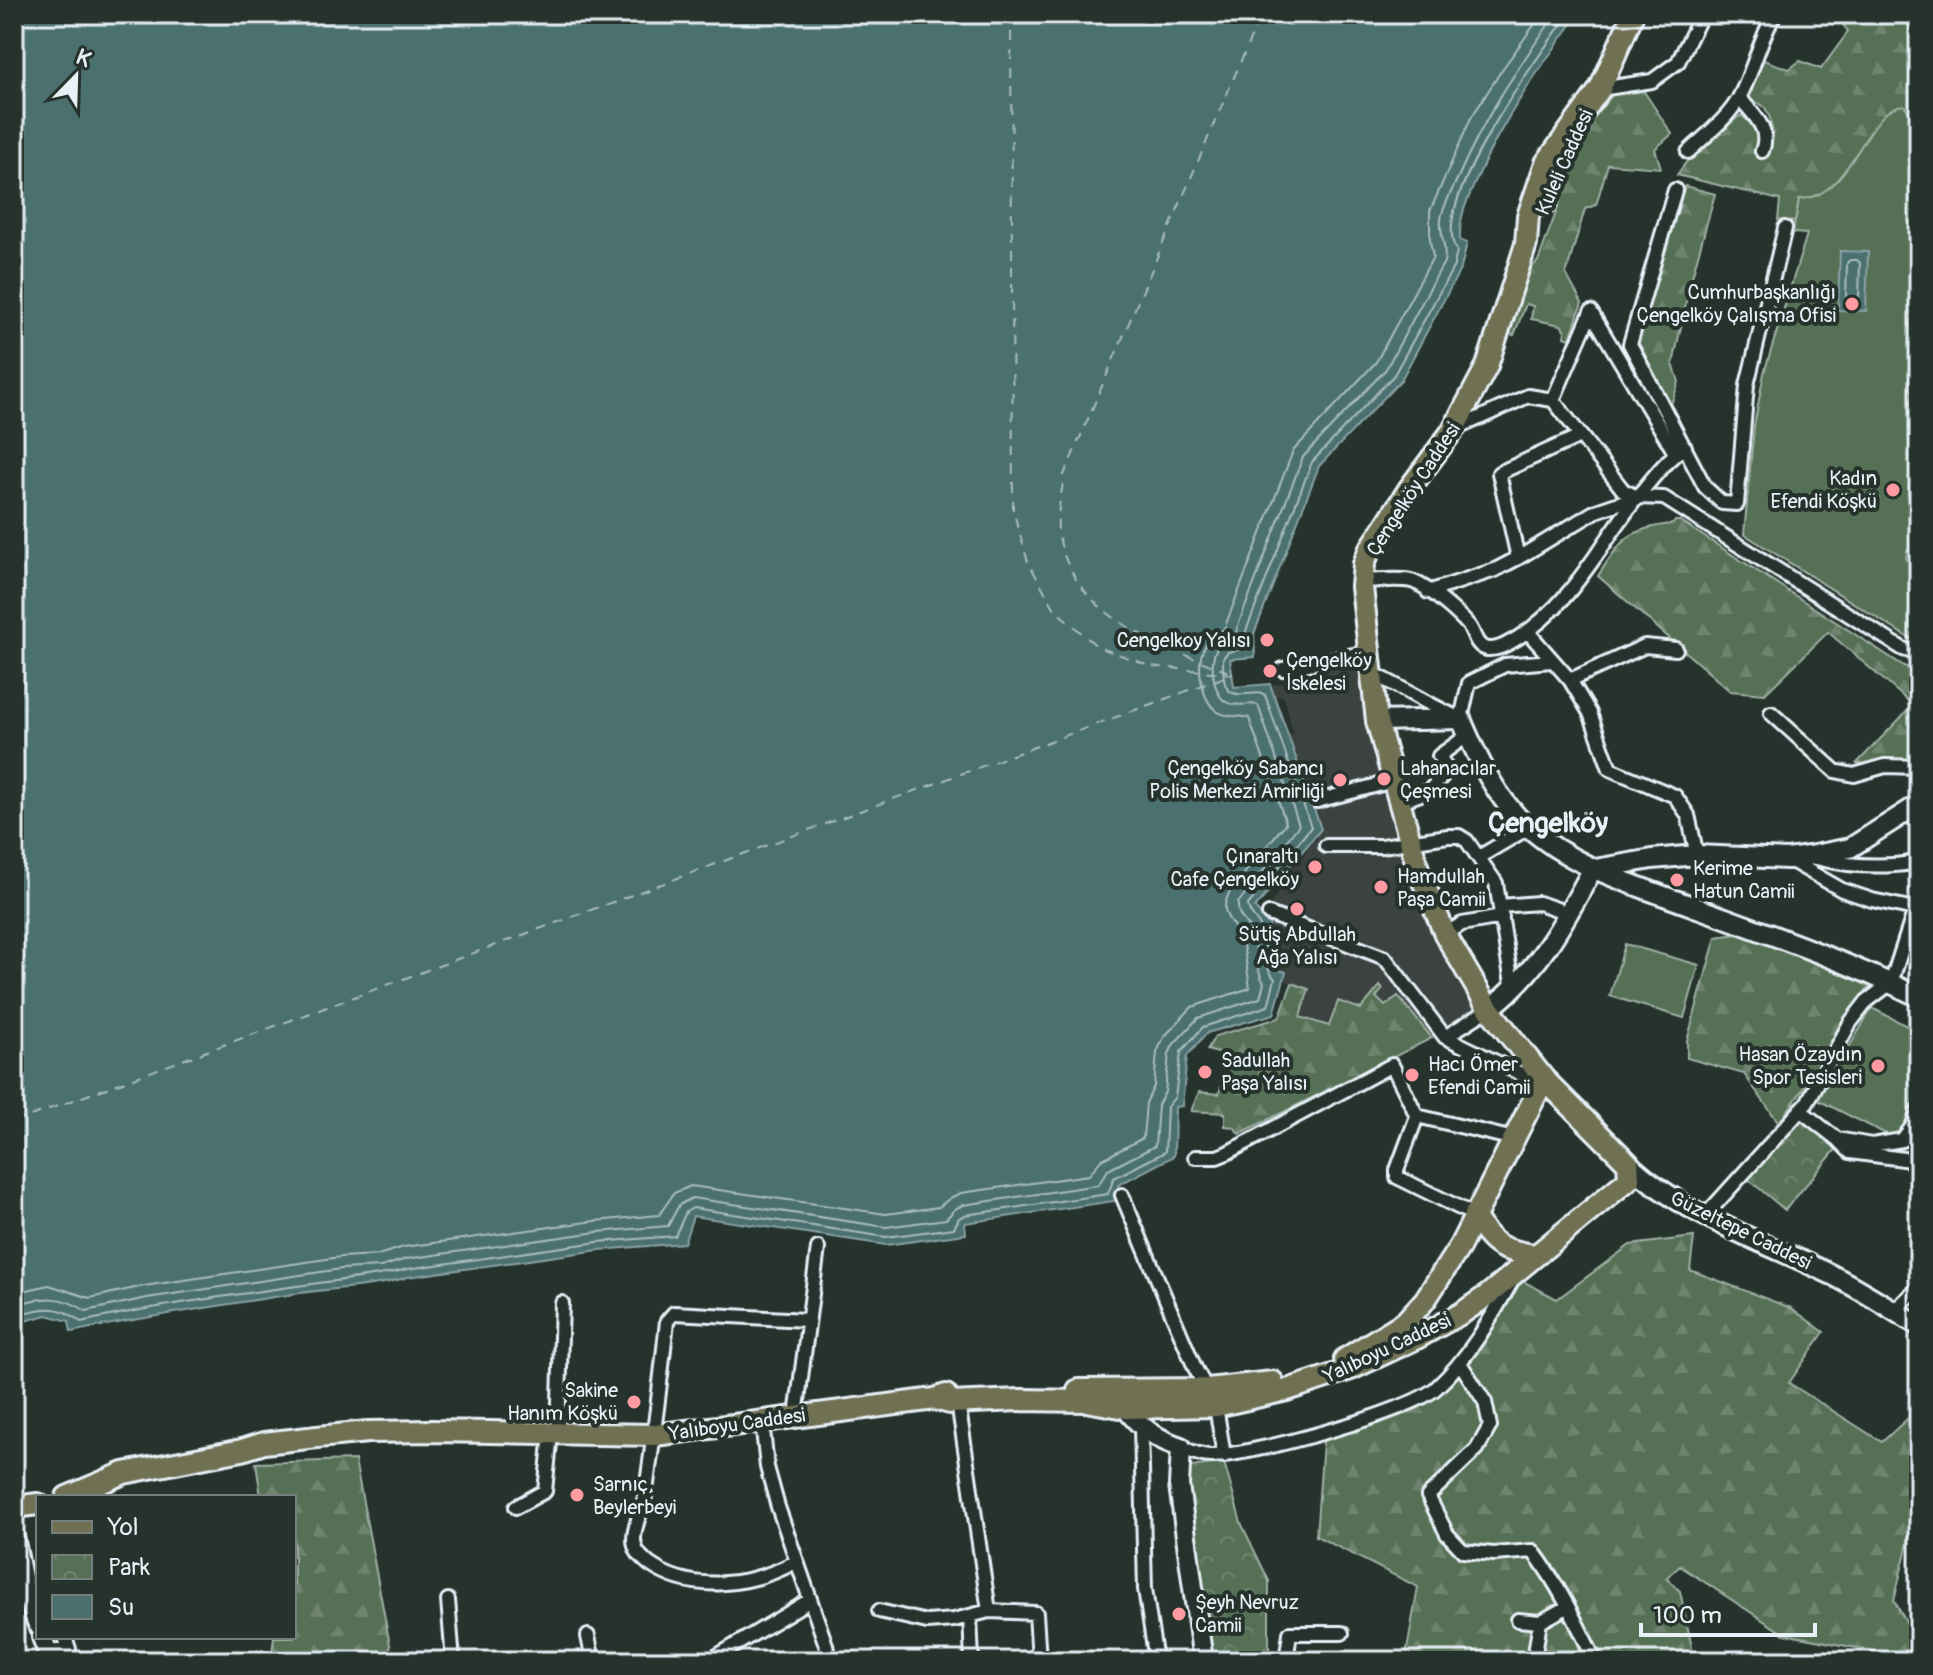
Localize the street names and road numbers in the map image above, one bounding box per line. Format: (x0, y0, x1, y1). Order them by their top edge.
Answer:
street label: Kuleli Caddesi (1530, 105, 1599, 219)
street label: Çengelköy Caddesi (1361, 418, 1466, 561)
street label: Güzeltepe Caddesi (1666, 1185, 1815, 1275)
street label: Yalıboyu Caddesi (1319, 1308, 1455, 1389)
street label: Yalıboyu Caddesi (666, 1403, 807, 1447)

